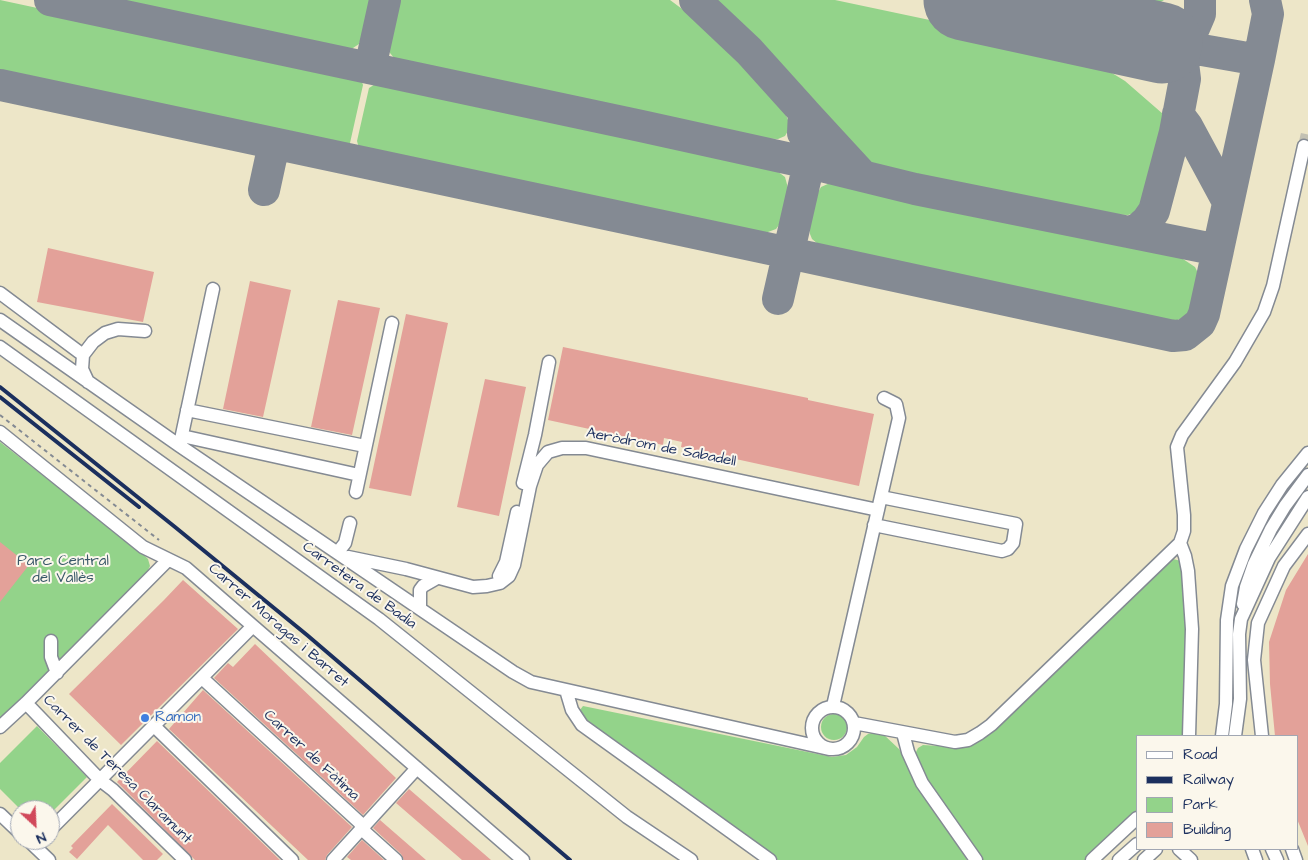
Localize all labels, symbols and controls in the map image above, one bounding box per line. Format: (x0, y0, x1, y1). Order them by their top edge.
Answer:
street label: Aeròdrom de Sabadell (585, 425, 737, 471)
street label: Carretera de Badia (298, 539, 420, 633)
park label: Parc Central del Vallès (17, 553, 109, 588)
street label: Carrer Moragas i Barret (204, 560, 352, 692)
street label: Carrer de Teresa Claramunt (39, 692, 195, 848)
street label: Carrer de Fàtima (259, 707, 363, 805)
place label: Ramon (155, 709, 201, 727)
marker: Ramon (139, 712, 151, 724)
legend (1136, 735, 1298, 850)
text: Road (1183, 744, 1217, 765)
text: Railway (1183, 769, 1234, 790)
text: Park (1183, 794, 1218, 815)
north arrow (10, 800, 60, 850)
text: Building (1183, 819, 1231, 840)
text: N (33, 827, 49, 849)

